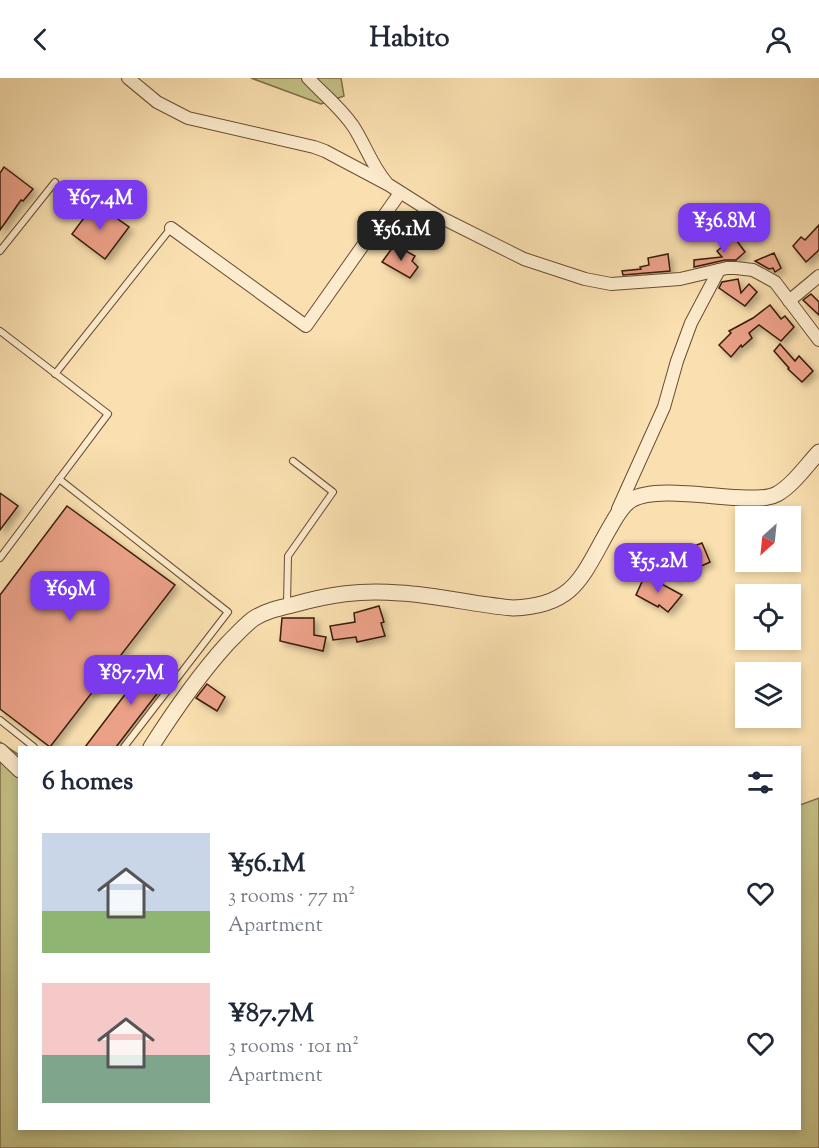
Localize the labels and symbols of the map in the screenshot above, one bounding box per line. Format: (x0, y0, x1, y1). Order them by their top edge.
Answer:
pin: ¥67.4M (51, 180, 149, 231)
pin: ¥36.8M (675, 203, 773, 254)
pin: ¥56.1M (352, 211, 450, 262)
north arrow (735, 506, 801, 572)
pin: ¥55.2M (609, 543, 707, 594)
pin: ¥69M (34, 571, 106, 622)
pin: ¥87.7M (82, 655, 180, 706)

